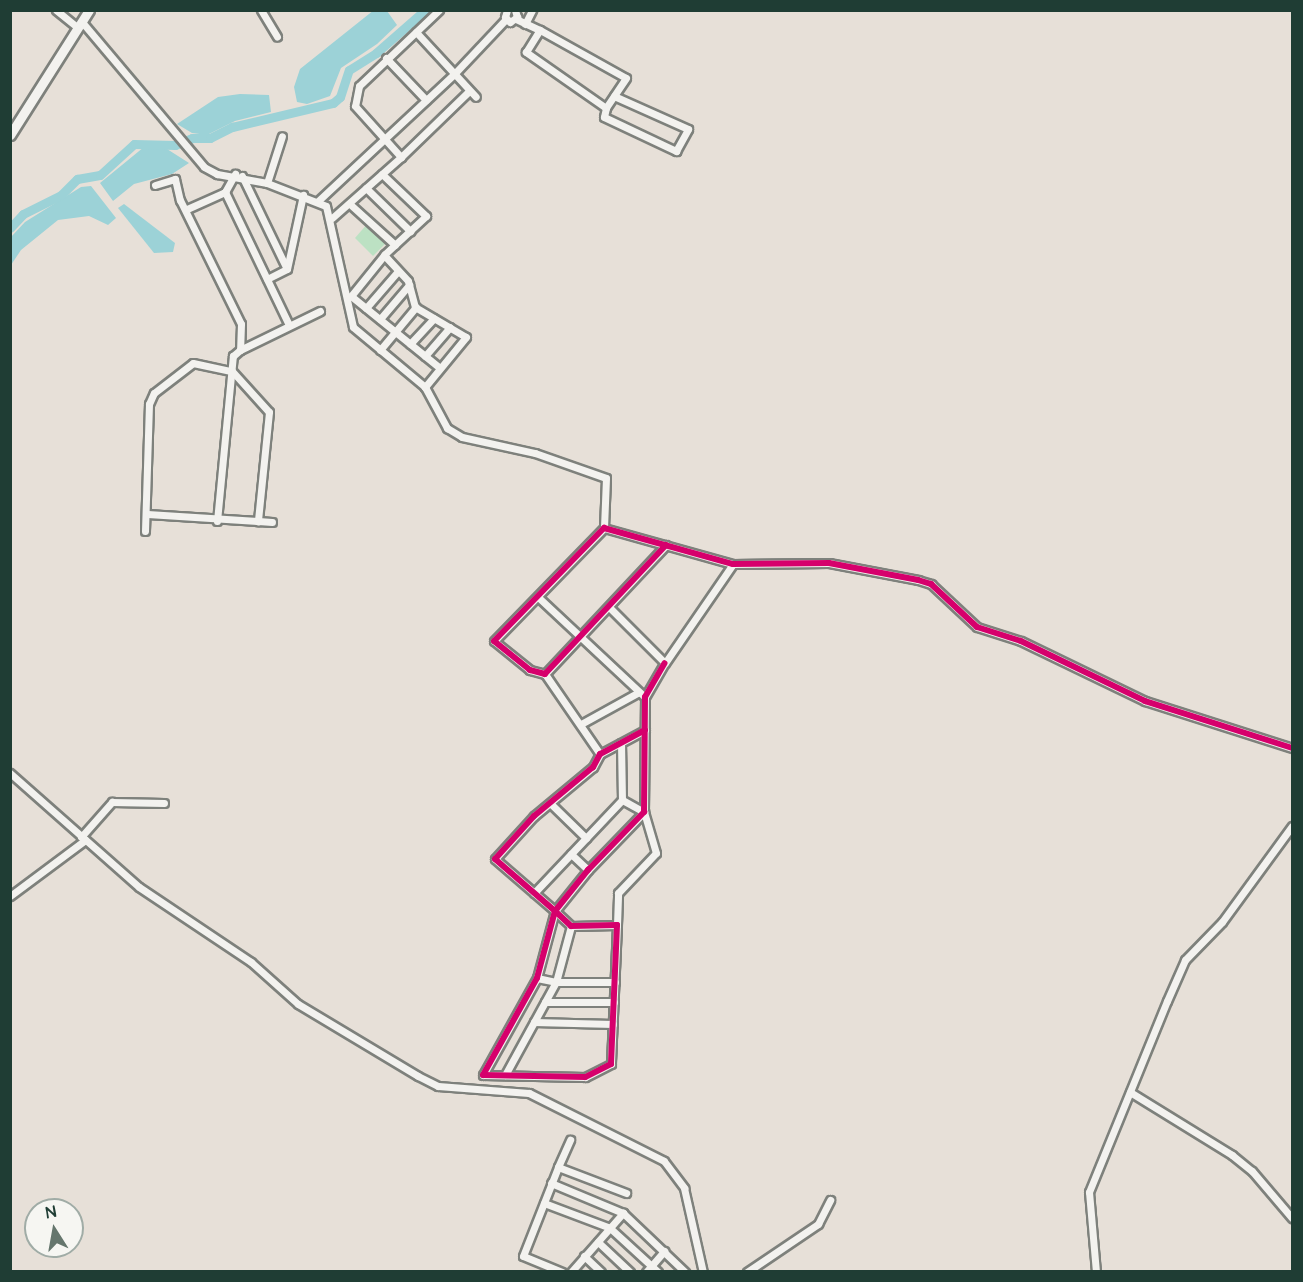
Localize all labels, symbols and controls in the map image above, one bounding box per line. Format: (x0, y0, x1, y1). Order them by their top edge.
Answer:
north arrow (24, 1198, 84, 1258)
text: N (44, 1201, 58, 1224)

